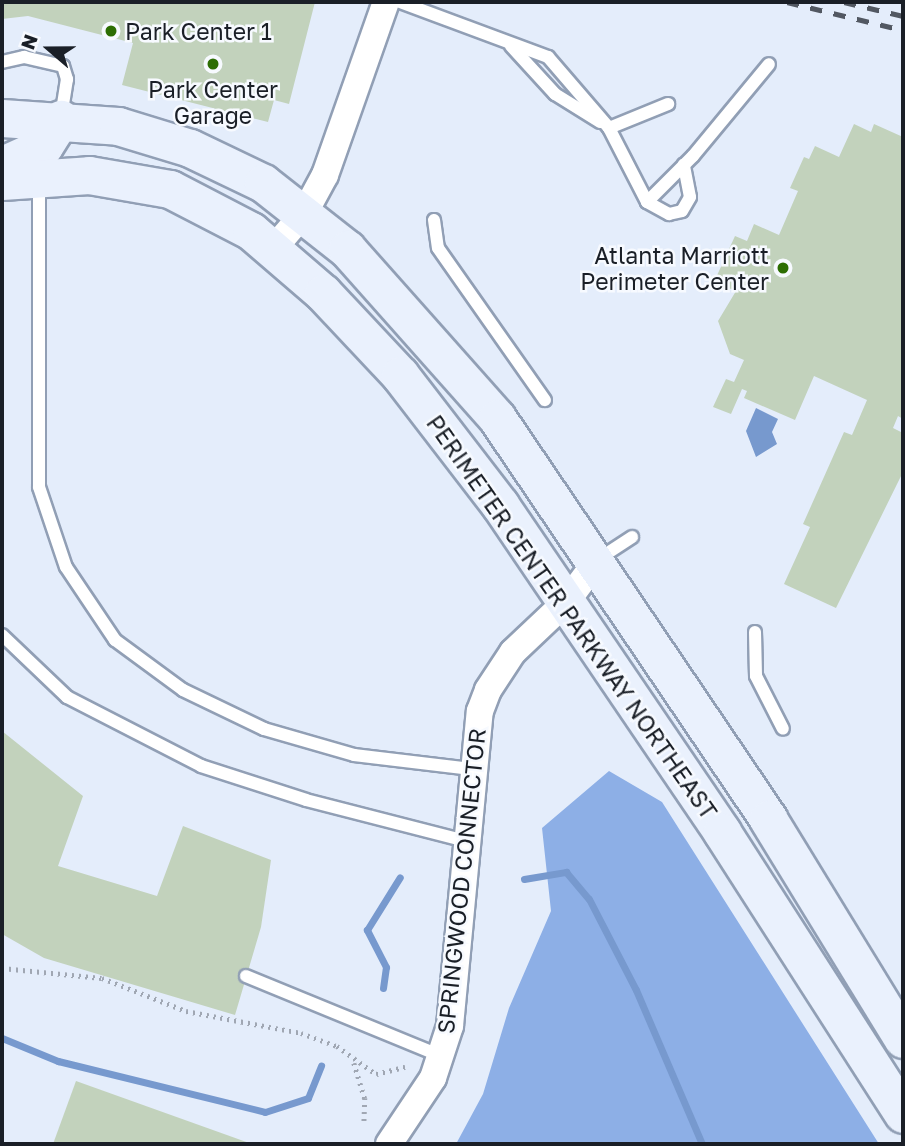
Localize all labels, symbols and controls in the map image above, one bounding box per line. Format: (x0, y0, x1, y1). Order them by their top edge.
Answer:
north arrow (14, 14, 84, 84)
place label: Park Center 1 (125, 17, 272, 45)
marker: Park Center 1 (103, 23, 119, 39)
text: N (16, 31, 42, 52)
marker: Park Center Garage (205, 56, 221, 72)
place label: Park Center Garage (148, 75, 278, 129)
place label: Atlanta Marriott Perimeter Center (580, 241, 769, 295)
marker: Atlanta Marriott Perimeter Center (775, 260, 791, 276)
street label: PERIMETER CENTER PARKWAY NORTHEAST (421, 410, 723, 824)
street label: SPRINGWOOD CONNECTOR (431, 727, 491, 1035)

